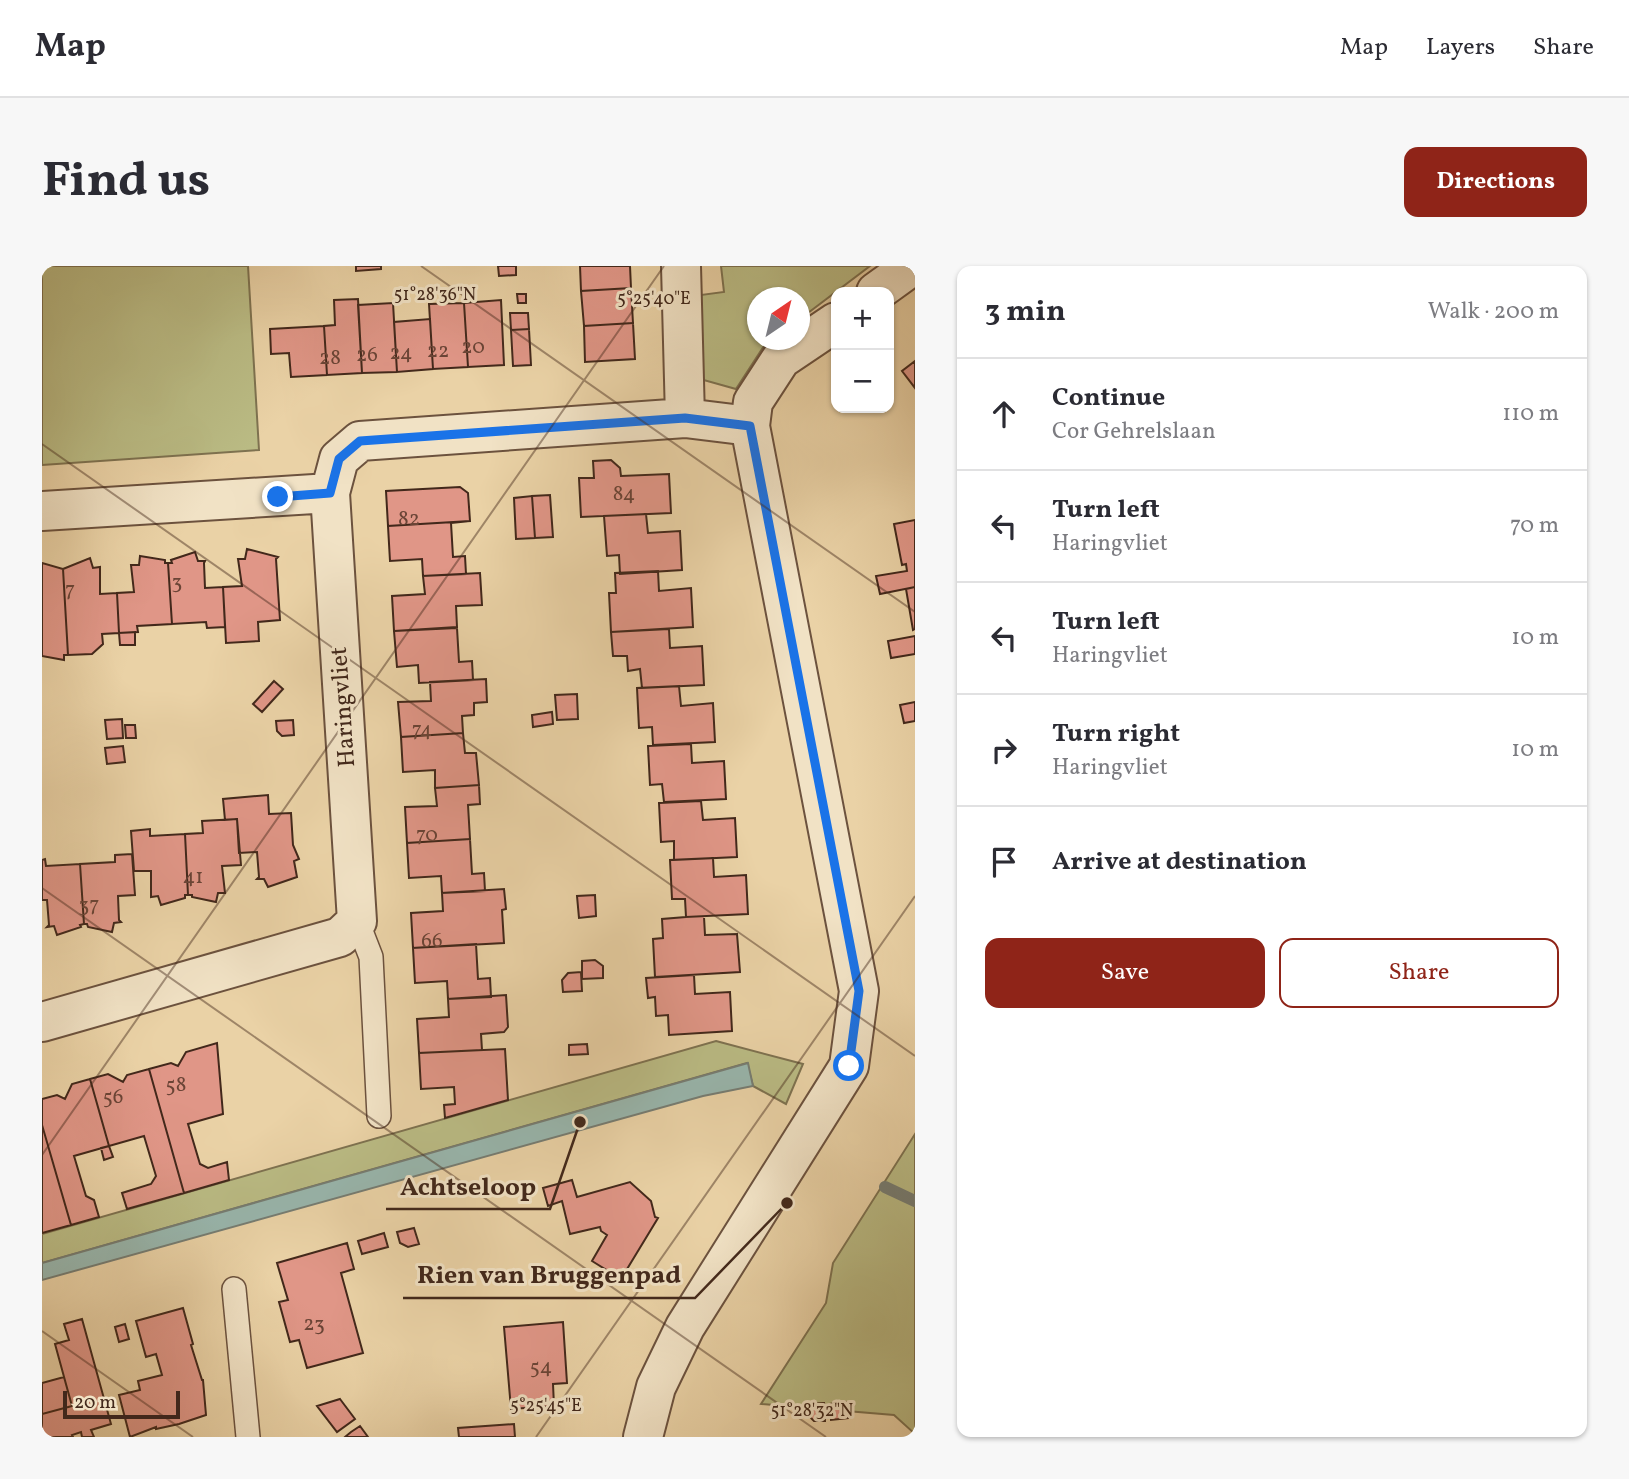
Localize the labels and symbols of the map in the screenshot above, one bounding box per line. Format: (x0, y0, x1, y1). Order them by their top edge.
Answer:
text: 51°28'36"N (394, 283, 476, 308)
text: 5°25'40"E (617, 287, 691, 312)
north arrow (747, 287, 810, 350)
house number: 20 (461, 333, 485, 362)
house number: 22 (427, 337, 449, 366)
house number: 24 (389, 339, 413, 368)
house number: 26 (356, 341, 378, 370)
house number: 28 (319, 344, 341, 373)
house number: 84 (613, 480, 635, 509)
route end (262, 481, 293, 512)
house number: 82 (398, 505, 420, 534)
house number: 3 (172, 568, 182, 597)
house number: 7 (65, 576, 75, 605)
street label: Haringvliet (323, 646, 365, 768)
house number: 74 (412, 716, 432, 745)
house number: 70 (416, 821, 438, 850)
house number: 41 (183, 863, 203, 892)
house number: 37 (79, 891, 99, 920)
house number: 66 (421, 927, 443, 956)
route start (833, 1050, 864, 1081)
house number: 58 (166, 1071, 186, 1100)
house number: 56 (103, 1083, 123, 1112)
callout: Achtseloop (386, 1162, 550, 1209)
text: Achtseloop (400, 1170, 536, 1206)
callout: Rien van Bruggenpad (403, 1251, 695, 1298)
text: Rien van Bruggenpad (417, 1258, 681, 1294)
house number: 23 (303, 1310, 325, 1339)
house number: 54 (530, 1353, 552, 1382)
scale bar (63, 1388, 180, 1420)
text: 5°25'45"E (510, 1394, 582, 1419)
text: 51°28'32"N (771, 1399, 853, 1424)

